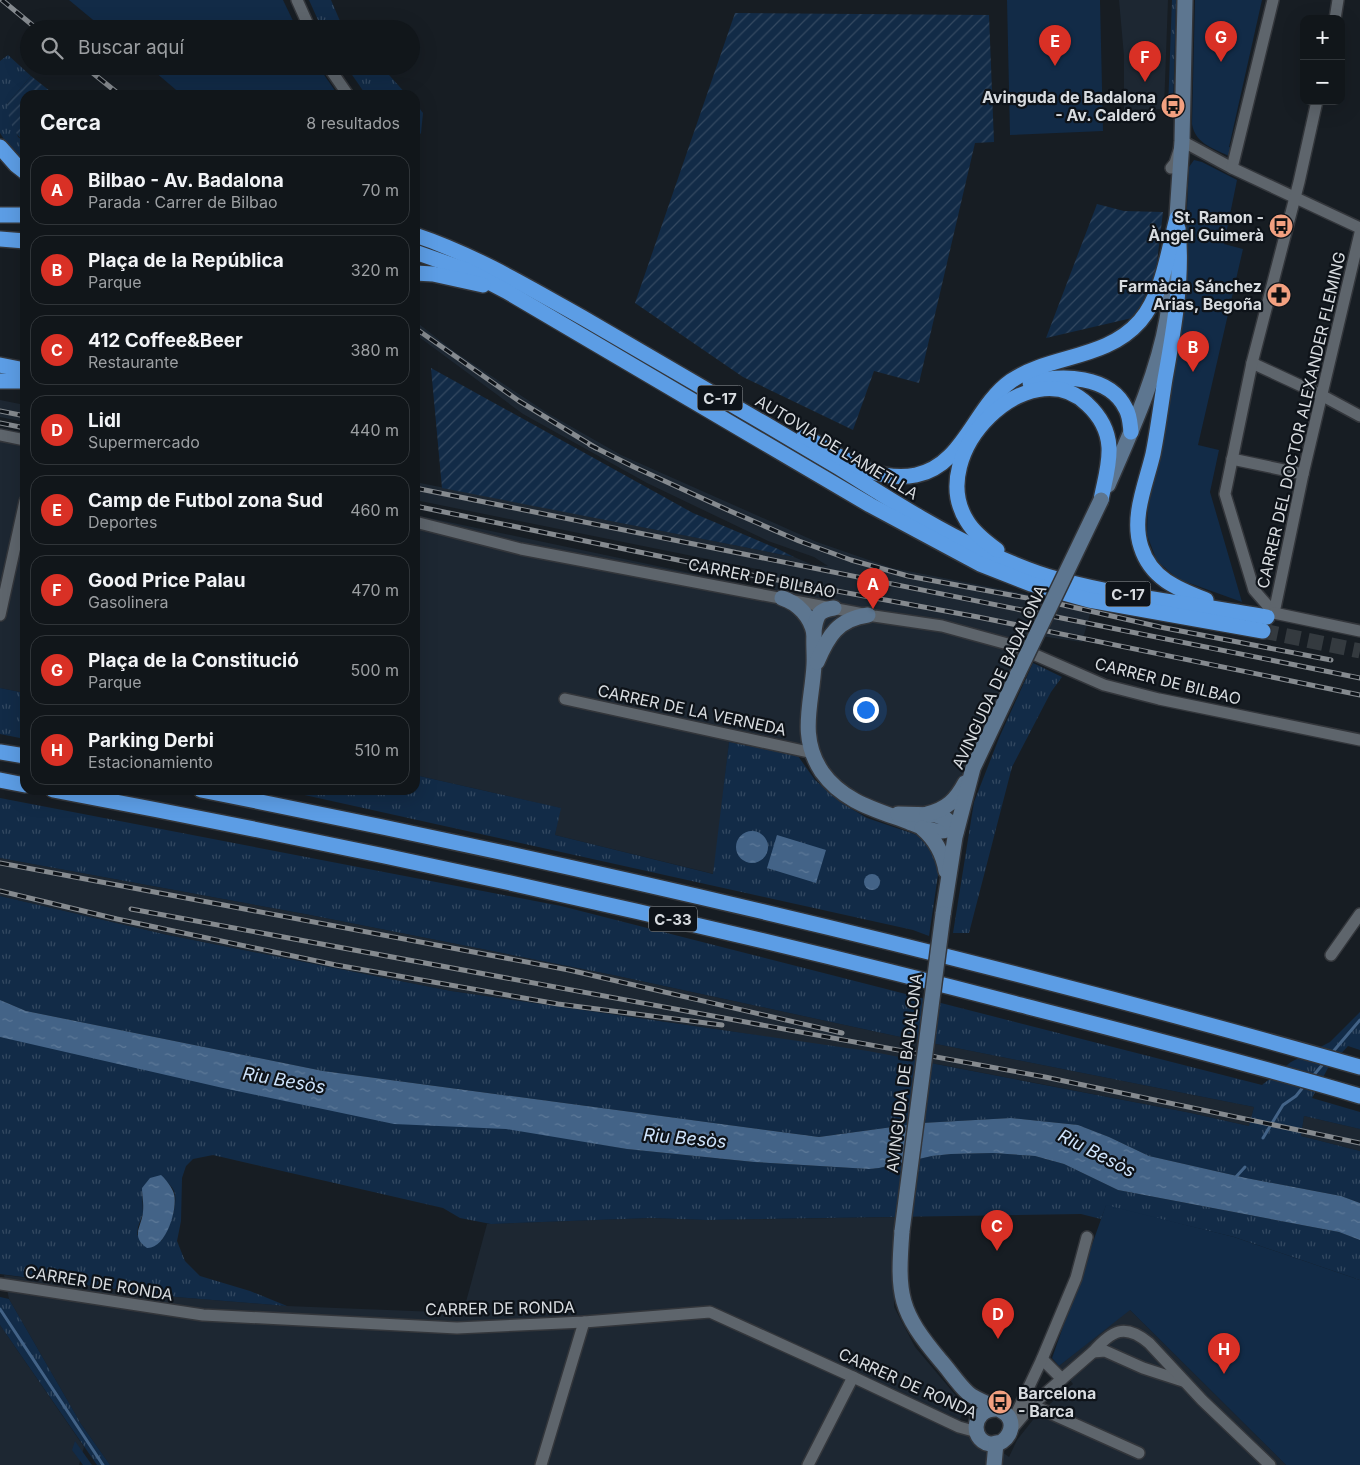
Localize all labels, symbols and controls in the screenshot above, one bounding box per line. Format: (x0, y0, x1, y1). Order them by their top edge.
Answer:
map controls (1300, 15, 1345, 105)
button: + (1300, 15, 1345, 60)
search box (20, 20, 420, 75)
pin: G (1205, 21, 1237, 62)
pin: E (1039, 25, 1071, 66)
icon: search (38, 34, 66, 62)
text: Buscar aquí (78, 36, 184, 59)
pin: F (1129, 41, 1161, 82)
button: − (1300, 60, 1345, 105)
place label: Avinguda de Badalona - Av. Calderó (982, 87, 1156, 125)
bus stop icon: Avinguda de Badalona - Av. Calderó (1160, 93, 1186, 119)
text: Cerca (40, 110, 101, 135)
text: 8 resultados (306, 113, 400, 133)
text: Bilbao - Av. Badalona (88, 169, 284, 192)
text: A (51, 180, 63, 200)
text: 70 m (362, 180, 399, 200)
text: Parada · Carrer de Bilbao (88, 192, 278, 212)
place label: St. Ramon - Àngel Guimerà (1148, 207, 1264, 245)
bus stop icon: St. Ramon - Àngel Guimerà (1268, 213, 1294, 239)
text: Plaça de la República (88, 249, 284, 272)
street label: CARRER DEL DOCTOR ALEXANDER FLEMING (1252, 250, 1350, 590)
text: B (52, 260, 62, 280)
text: 320 m (351, 260, 399, 280)
text: Parque (88, 272, 142, 292)
place label: Farmàcia Sánchez Arias, Begoña (1119, 276, 1262, 314)
pharmacy icon: Farmàcia Sánchez Arias, Begoña (1266, 282, 1292, 308)
text: 412 Coffee&Beer (88, 329, 243, 352)
pin: B (1177, 331, 1209, 372)
text: C (51, 340, 63, 360)
text: 380 m (351, 340, 399, 360)
text: Restaurante (88, 352, 178, 372)
road number: C-17 (698, 386, 742, 410)
street label: AUTOVIA DE L'AMETLLA (752, 390, 922, 504)
text: Lidl (88, 409, 121, 432)
text: D (51, 420, 63, 440)
text: 440 m (350, 420, 399, 440)
text: Supermercado (88, 432, 200, 452)
text: Camp de Futbol zona Sud (88, 489, 323, 512)
text: E (52, 500, 62, 520)
text: 460 m (350, 500, 399, 520)
text: Deportes (88, 512, 157, 532)
street label: CARRER DE BILBAO (686, 554, 838, 602)
pin: A (857, 568, 889, 609)
text: Good Price Palau (88, 569, 245, 592)
text: F (52, 580, 62, 600)
text: 470 m (351, 580, 399, 600)
street label: AVINGUDA DE BADALONA (947, 582, 1051, 772)
road number: C-17 (1106, 582, 1150, 606)
text: Gasolinera (88, 592, 169, 612)
text: Plaça de la Constitució (88, 649, 299, 672)
street label: CARRER DE BILBAO (1093, 653, 1243, 709)
text: G (51, 660, 63, 680)
text: 500 m (351, 660, 399, 680)
text: Parque (88, 672, 142, 692)
street label: CARRER DE LA VERNEDA (596, 680, 788, 740)
your location (853, 697, 879, 723)
text: Parking Derbi (88, 729, 214, 752)
text: H (51, 740, 63, 760)
text: 510 m (354, 740, 399, 760)
text: Estacionamiento (88, 752, 213, 772)
road number: C-33 (649, 906, 697, 932)
street label: AVINGUDA DE BADALONA (882, 972, 926, 1174)
water label: Riu Besòs (241, 1062, 327, 1098)
water label: Riu Besòs (642, 1124, 728, 1152)
water label: Riu Besòs (1055, 1125, 1139, 1181)
pin: C (981, 1210, 1013, 1251)
street label: CARRER DE RONDA (23, 1261, 175, 1305)
street label: CARRER DE RONDA (425, 1297, 575, 1319)
pin: D (982, 1298, 1014, 1339)
pin: H (1208, 1333, 1240, 1374)
street label: CARRER DE RONDA (836, 1343, 980, 1423)
place label: Barcelona - Barca (1018, 1383, 1096, 1421)
bus stop icon: Barcelona - Barca (987, 1389, 1013, 1415)

